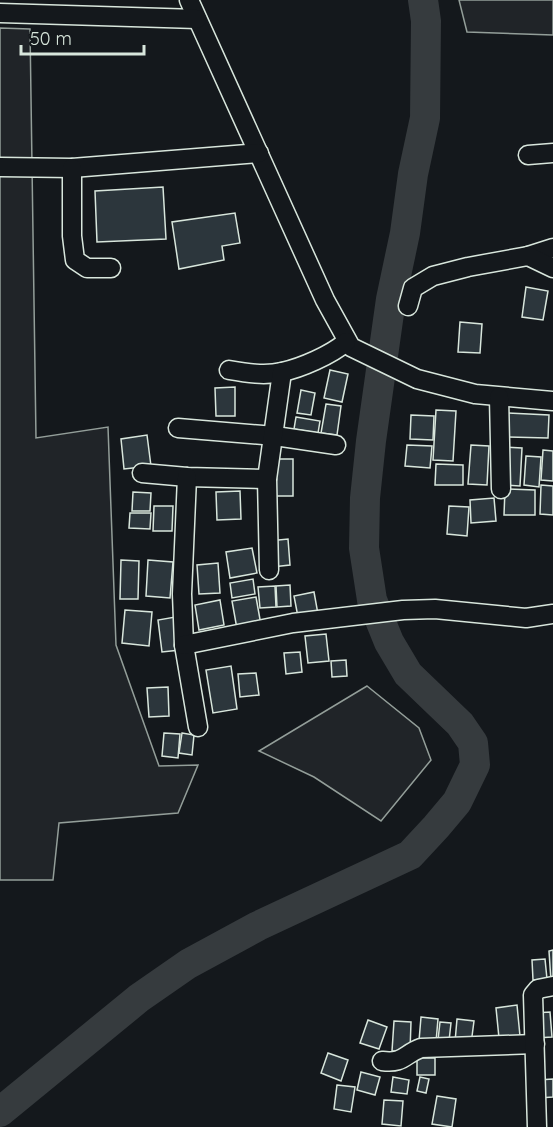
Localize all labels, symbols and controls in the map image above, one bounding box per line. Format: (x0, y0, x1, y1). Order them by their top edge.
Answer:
scale bar (21, 18, 144, 56)
text: 50 m (30, 27, 72, 50)

